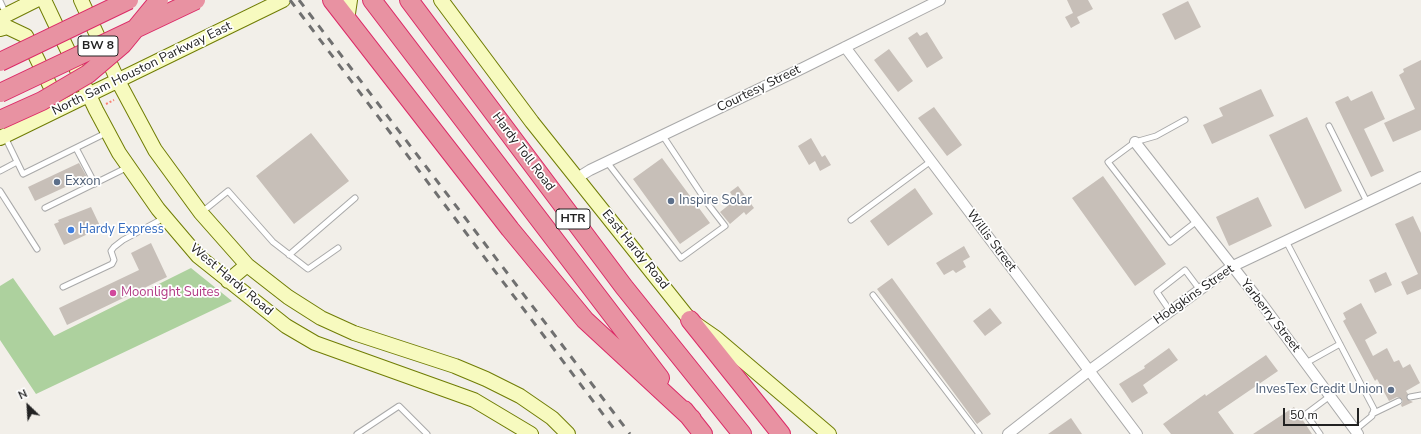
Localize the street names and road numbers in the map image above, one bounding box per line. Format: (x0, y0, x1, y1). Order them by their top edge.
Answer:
street label: North Sam Houston Parkway East (50, 19, 234, 119)
road number: BW 8 (78, 36, 118, 56)
street label: Courtesy Street (715, 62, 803, 116)
street label: Hardy Toll Road (488, 110, 558, 194)
street label: East Hardy Road (598, 207, 672, 293)
street label: Willis Street (963, 207, 1019, 275)
road number: HTR (556, 209, 590, 229)
street label: West Hardy Road (186, 241, 276, 319)
street label: Hodgkins Street (1151, 262, 1237, 328)
street label: Yarberry Street (1237, 277, 1303, 355)

